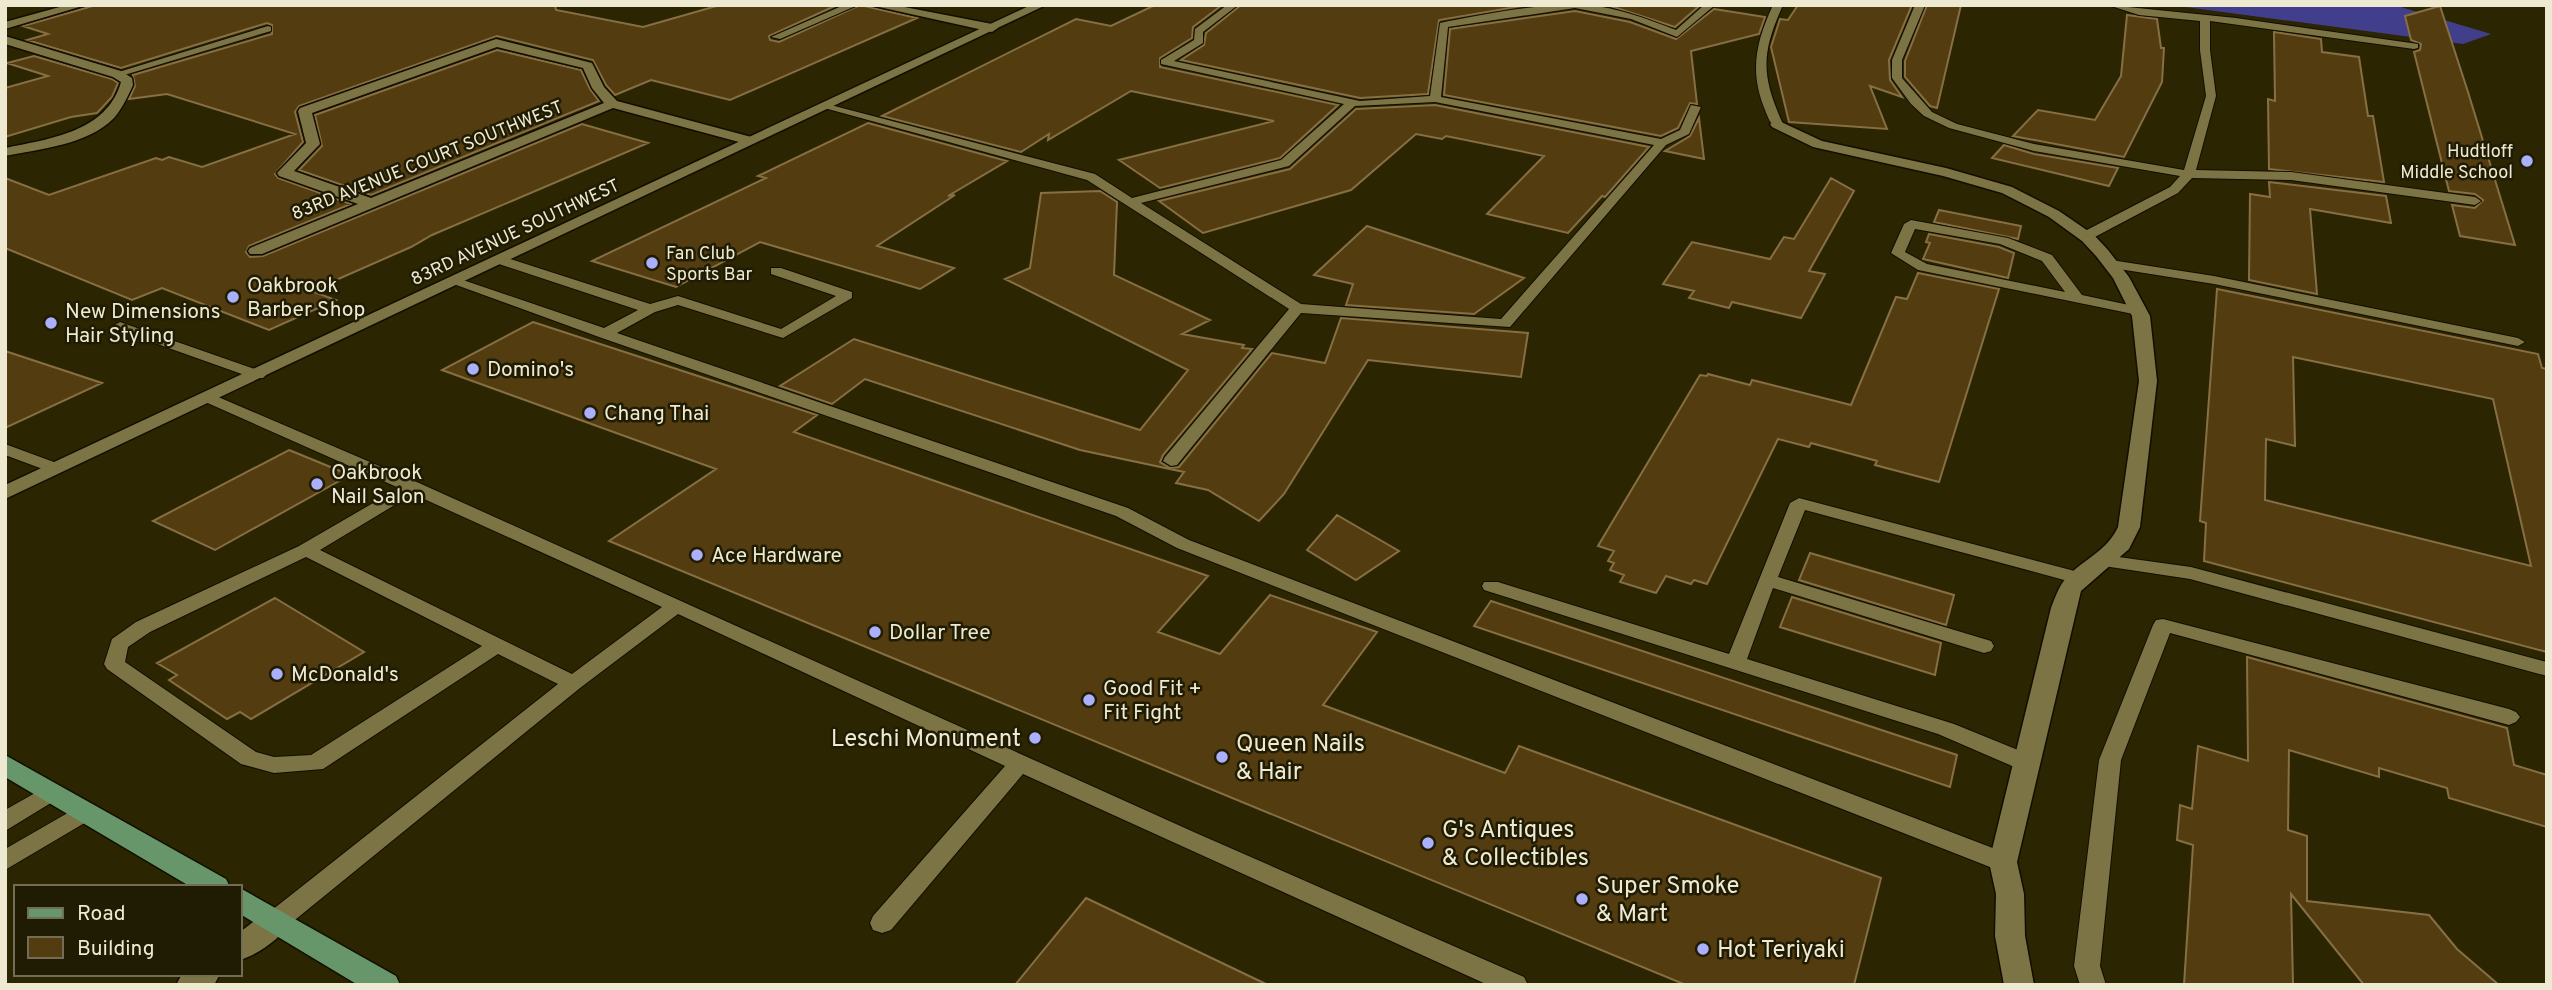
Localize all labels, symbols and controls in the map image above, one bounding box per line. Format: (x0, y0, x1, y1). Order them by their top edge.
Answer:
street label: 83RD AVENUE COURT SOUTHWEST (289, 96, 567, 226)
place label: Hudtloff Middle School (2400, 141, 2513, 185)
marker: Hudtloff Middle School (2519, 153, 2535, 169)
street label: 83RD AVENUE SOUTHWEST (407, 175, 624, 292)
place label: Fan Club Sports Bar (666, 243, 752, 287)
marker: Fan Club Sports Bar (644, 255, 660, 271)
place label: Oakbrook Barber Shop (247, 273, 365, 324)
marker: Oakbrook Barber Shop (225, 289, 241, 305)
place label: New Dimensions Hair Styling (65, 299, 221, 350)
marker: New Dimensions Hair Styling (43, 315, 59, 331)
place label: Domino's (487, 357, 574, 384)
marker: Domino's (465, 361, 481, 377)
place label: Chang Thai (604, 401, 709, 428)
marker: Chang Thai (582, 405, 598, 421)
place label: Oakbrook Nail Salon (331, 460, 425, 511)
marker: Oakbrook Nail Salon (309, 476, 325, 492)
place label: Ace Hardware (711, 543, 842, 570)
marker: Ace Hardware (689, 547, 705, 563)
place label: Dollar Tree (889, 620, 990, 647)
marker: Dollar Tree (867, 624, 883, 640)
place label: McDonald's (291, 662, 399, 689)
marker: McDonald's (269, 666, 285, 682)
place label: Good Fit + Fit Fight (1103, 676, 1202, 727)
marker: Good Fit + Fit Fight (1081, 692, 1097, 708)
place label: Leschi Monument (831, 725, 1021, 755)
marker: Leschi Monument (1027, 730, 1043, 746)
place label: Queen Nails & Hair (1236, 730, 1365, 788)
marker: Queen Nails & Hair (1214, 749, 1230, 765)
place label: G's Antiques & Collectibles (1442, 816, 1589, 874)
marker: G's Antiques & Collectibles (1420, 835, 1436, 851)
place label: Super Smoke & Mart (1596, 872, 1740, 930)
legend (14, 885, 242, 976)
marker: Super Smoke & Mart (1574, 891, 1590, 907)
text: Road (77, 901, 126, 928)
text: Building (77, 936, 155, 963)
place label: Hot Teriyaki (1717, 936, 1845, 966)
marker: Hot Teriyaki (1695, 941, 1711, 957)

